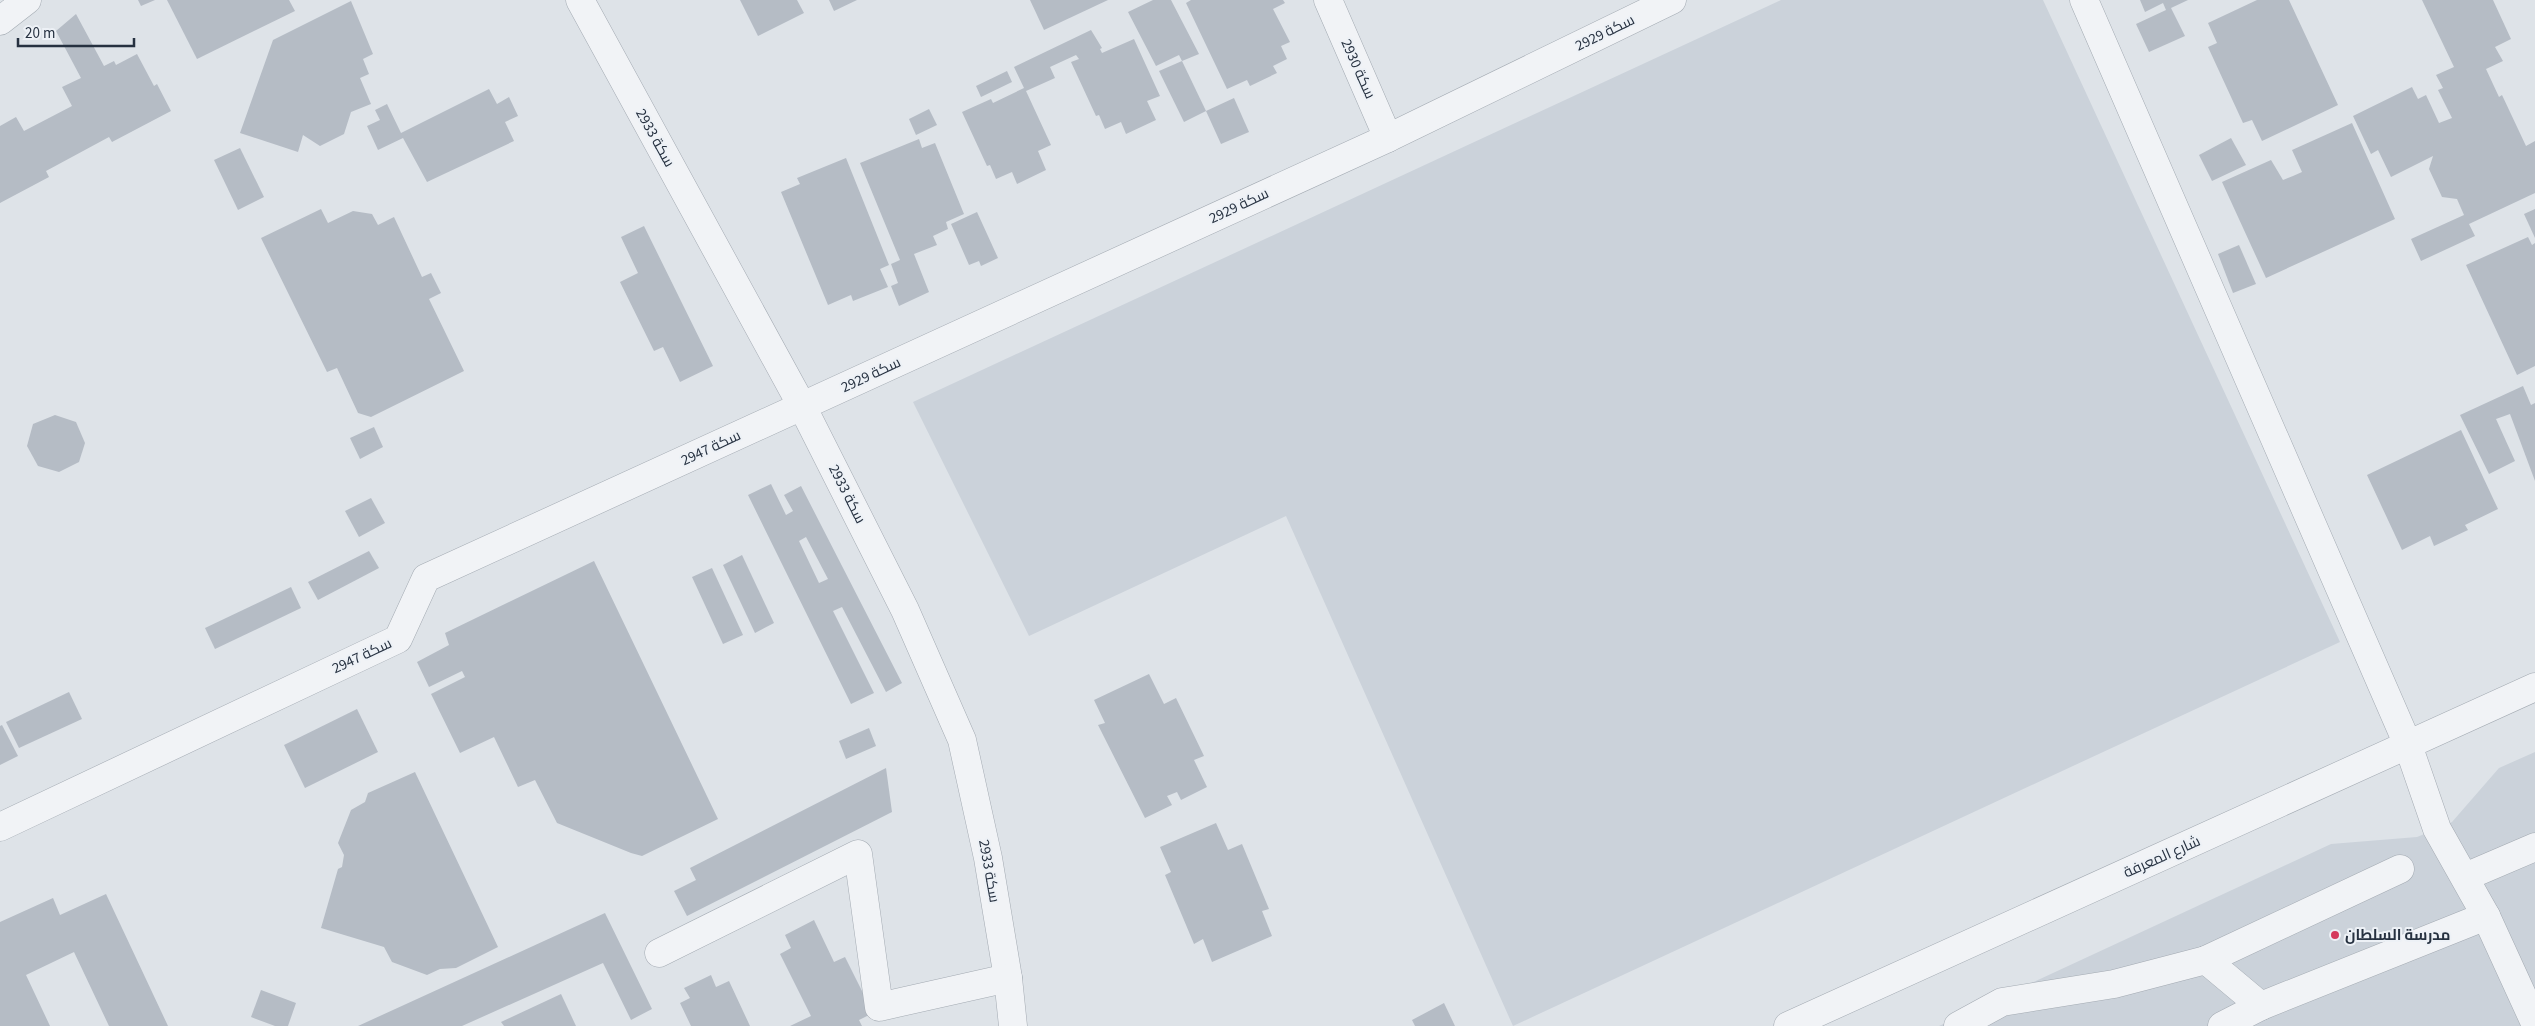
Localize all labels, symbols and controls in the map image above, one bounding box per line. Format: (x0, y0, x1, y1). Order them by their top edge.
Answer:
street label: سكة 2929 (1572, 10, 1638, 56)
scale bar (18, 15, 134, 47)
text: 20 m (25, 23, 55, 44)
street label: سكة 2930 (1335, 36, 1381, 102)
street label: سكة 2933 (630, 105, 680, 171)
street label: سكة 2929 (1206, 183, 1272, 229)
street label: سكة 2929 (838, 352, 904, 398)
street label: سكة 2947 (678, 425, 744, 471)
street label: سكة 2933 (823, 461, 871, 527)
street label: سكة 2947 (329, 633, 395, 679)
street label: شارع المعرفة (2120, 831, 2204, 883)
street label: سكة 2933 (973, 838, 1005, 904)
place label: مدرسة السلطان (2345, 925, 2450, 946)
marker: مدرسة السلطان (2329, 929, 2341, 941)

